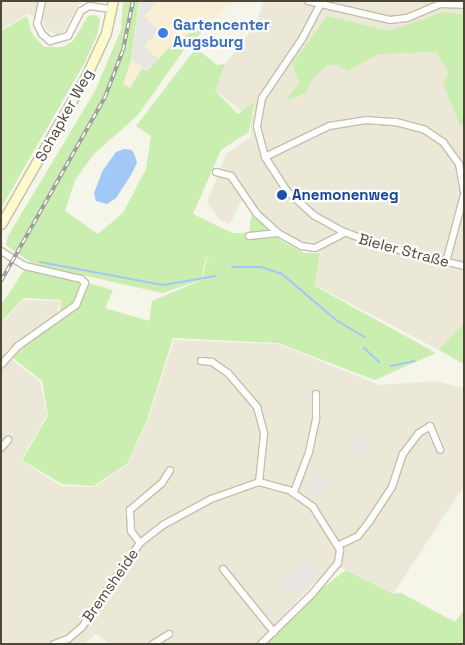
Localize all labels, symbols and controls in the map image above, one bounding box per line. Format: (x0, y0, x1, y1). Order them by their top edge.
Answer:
place label: Gartencenter Augsburg (173, 15, 270, 50)
marker: Gartencenter Augsburg (157, 27, 169, 39)
street label: Schapker Weg (31, 66, 97, 164)
place label: Anemonenweg (292, 186, 398, 204)
marker: Anemonenweg (276, 189, 288, 201)
street label: Bieler Straße (357, 229, 451, 271)
street label: Bremsheide (78, 545, 142, 625)

